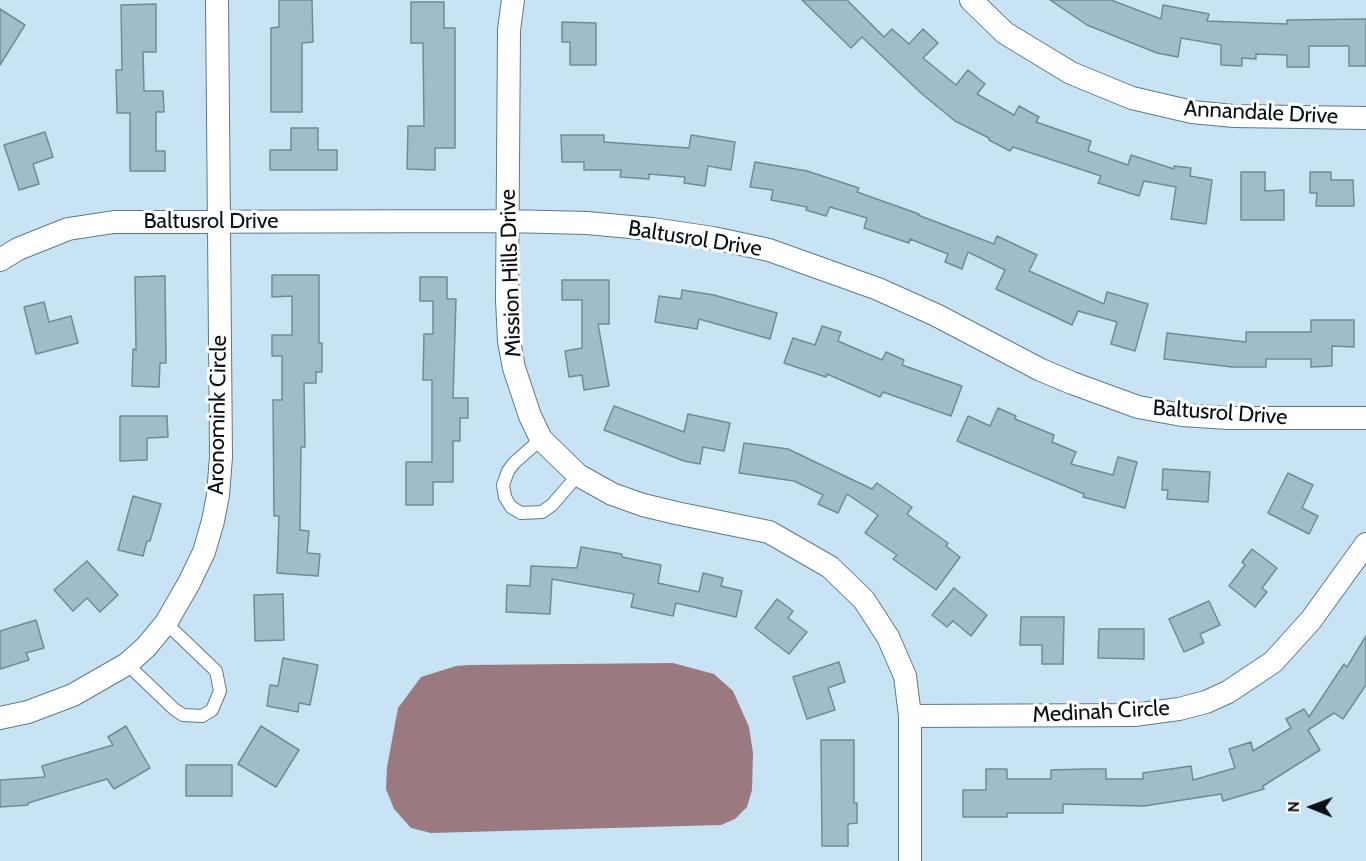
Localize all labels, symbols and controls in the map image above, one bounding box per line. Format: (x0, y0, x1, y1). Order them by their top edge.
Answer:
street label: Annandale Drive (1183, 96, 1339, 130)
street label: Mission Hills Drive (495, 188, 527, 358)
street label: Baltusrol Drive (143, 209, 279, 235)
street label: Baltusrol Drive (626, 215, 764, 263)
street label: Aronomink Circle (203, 335, 233, 495)
street label: Baltusrol Drive (1152, 395, 1288, 431)
street label: Medinah Circle (1032, 695, 1170, 729)
north arrow (1282, 777, 1342, 837)
text: N (1284, 801, 1303, 812)

